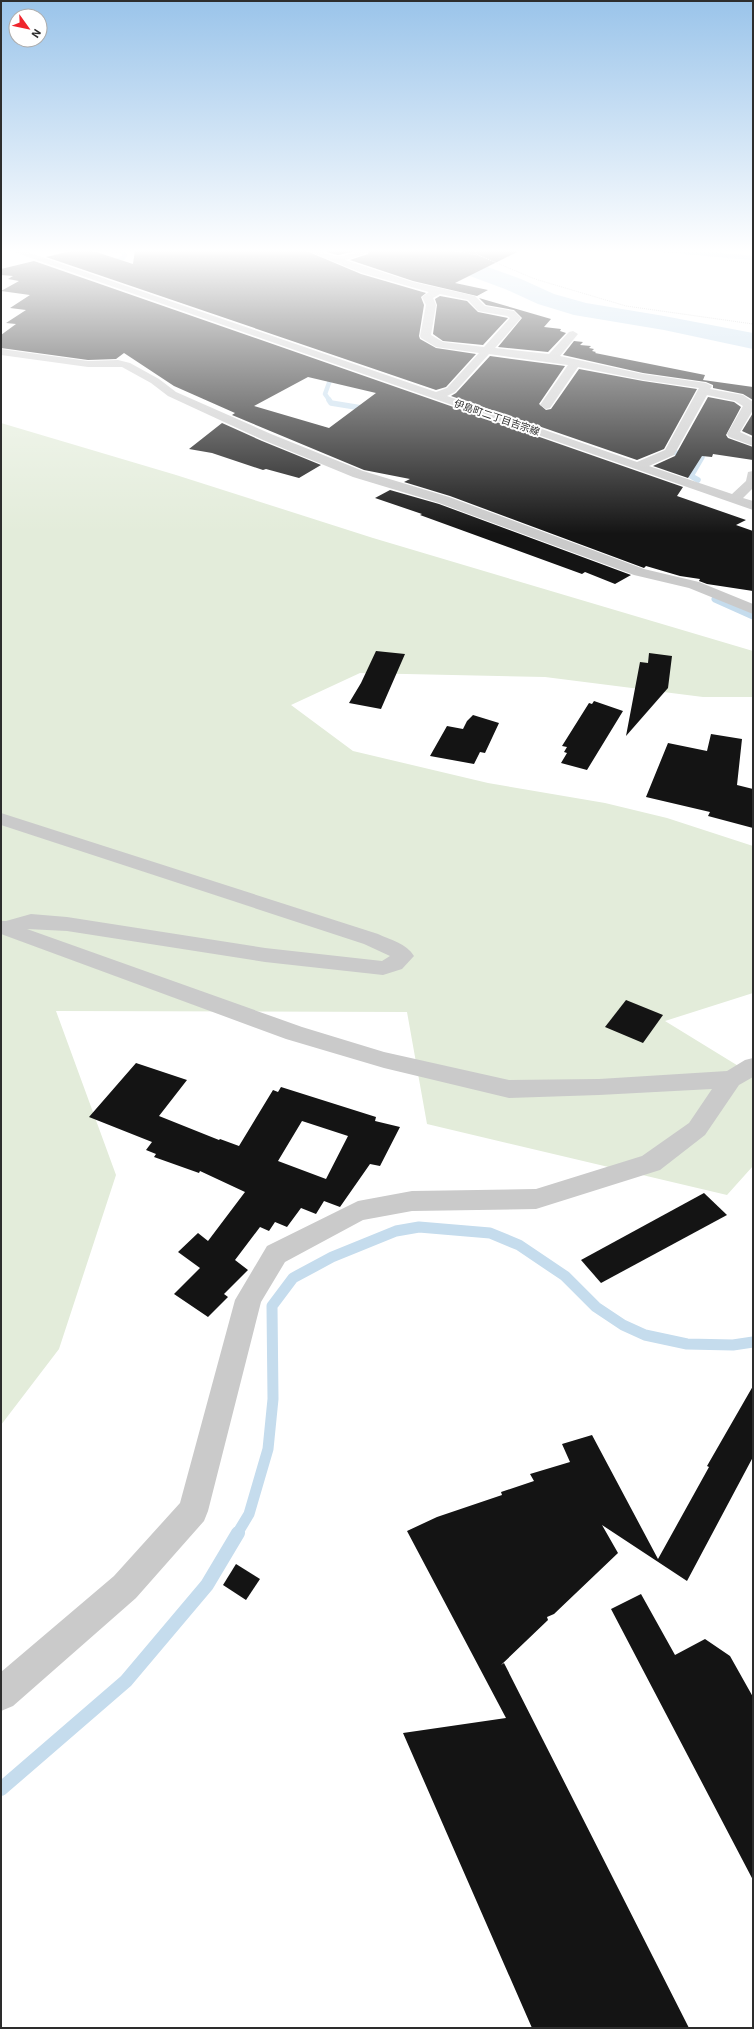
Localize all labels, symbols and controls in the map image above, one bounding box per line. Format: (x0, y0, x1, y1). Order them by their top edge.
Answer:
north arrow (8, 8, 48, 48)
text: N (29, 27, 44, 41)
street label: 伊島町二丁目吉宗線 (452, 397, 542, 437)

